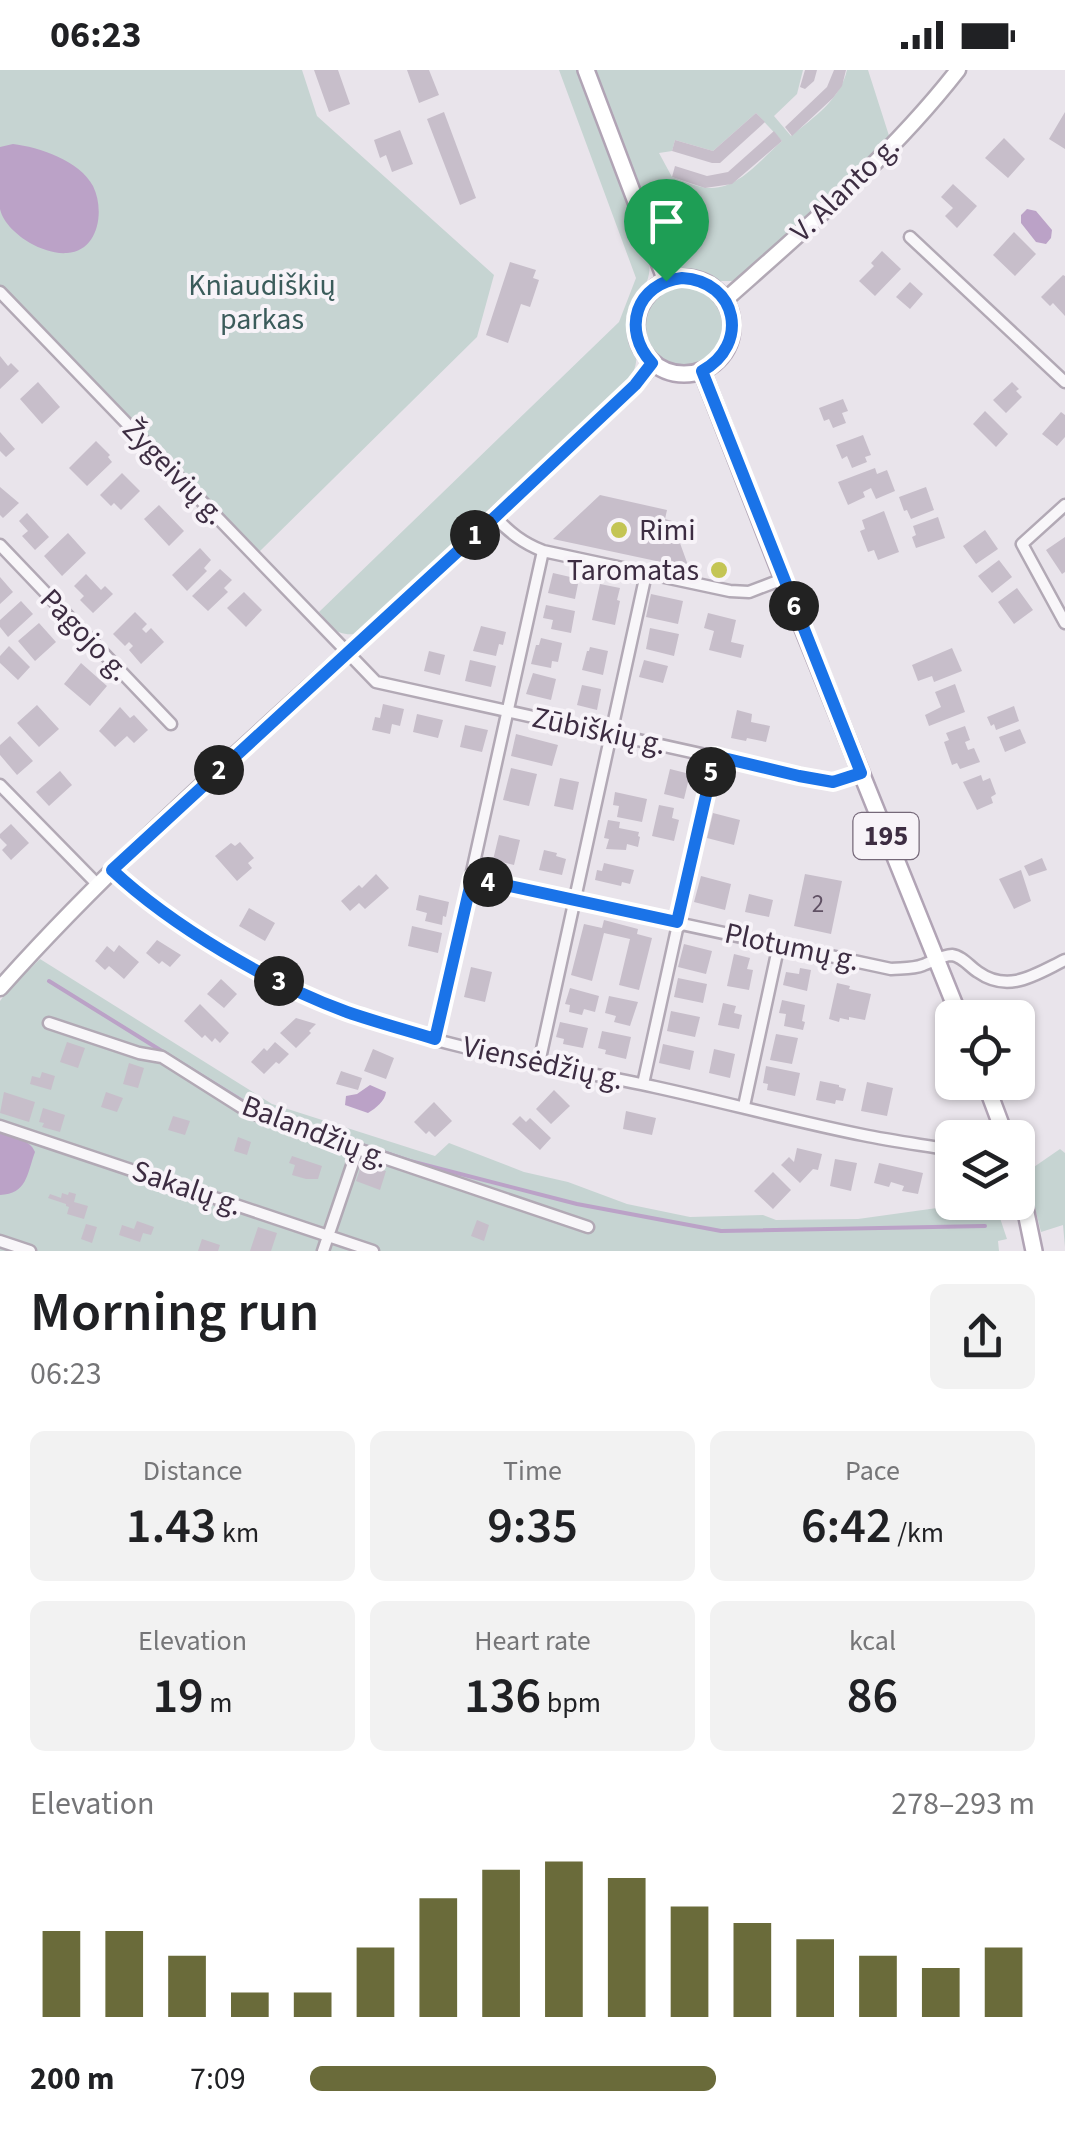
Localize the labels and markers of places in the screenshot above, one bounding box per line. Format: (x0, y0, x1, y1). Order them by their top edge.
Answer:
pin (624, 179, 709, 282)
place label: Rimi (639, 509, 696, 552)
pin: 1 (450, 510, 500, 560)
marker: Rimi (608, 519, 630, 541)
place label: Taromatas (567, 549, 699, 592)
marker: Taromatas (708, 559, 730, 581)
pin: 6 (769, 581, 819, 631)
pin: 2 (194, 745, 244, 795)
pin: 5 (686, 747, 736, 797)
pin: 4 (463, 857, 513, 907)
pin: 3 (254, 956, 304, 1006)

